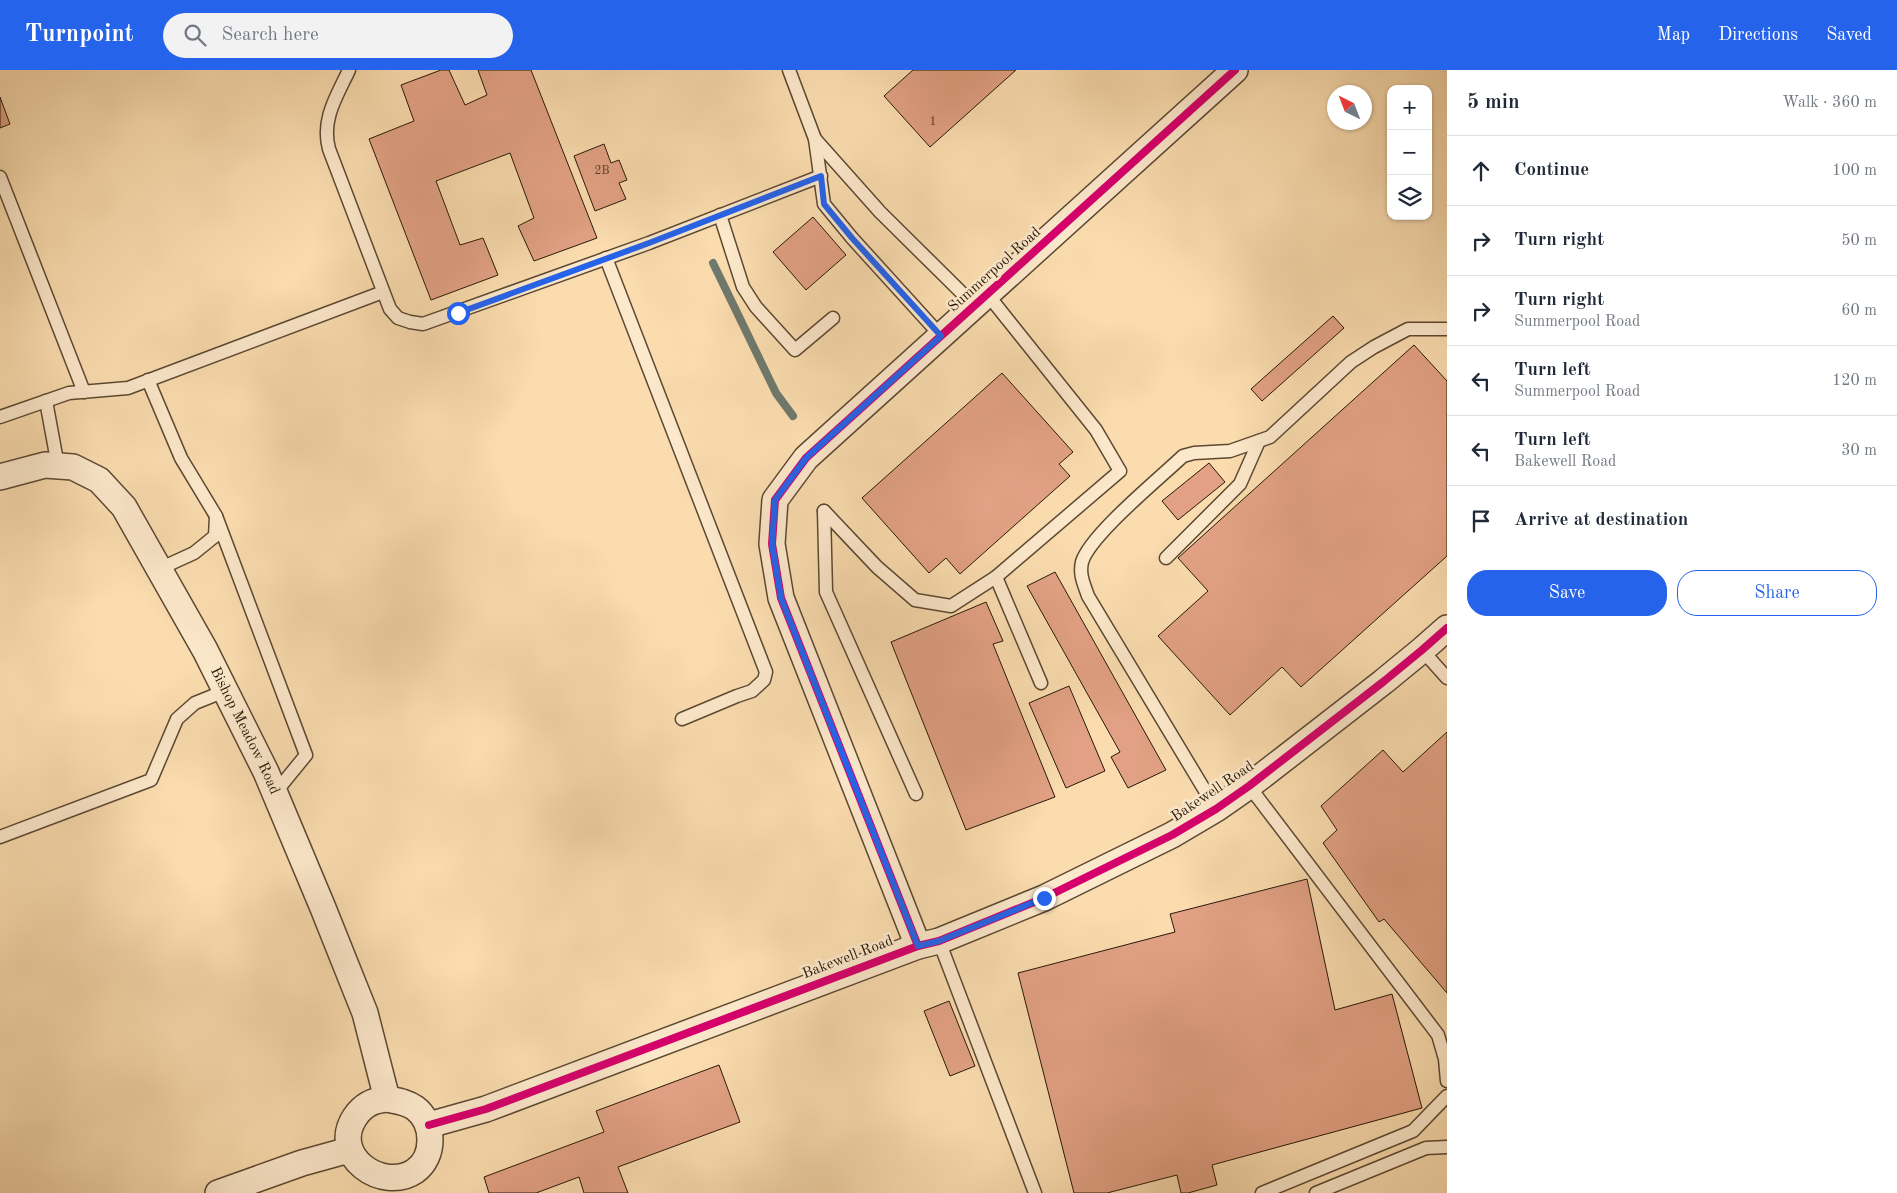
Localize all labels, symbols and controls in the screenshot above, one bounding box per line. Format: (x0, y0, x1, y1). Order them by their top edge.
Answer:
search box (163, 13, 513, 58)
icon: search (181, 21, 209, 49)
text: Turnpoint (25, 23, 133, 47)
text: Search here (221, 26, 319, 45)
text: Map (1657, 26, 1690, 44)
text: Directions (1718, 26, 1798, 44)
text: Saved (1826, 26, 1872, 44)
north arrow (1327, 85, 1372, 130)
map controls (1387, 85, 1432, 220)
button: + (1387, 85, 1432, 130)
text: 5 min (1467, 92, 1520, 113)
text: Walk · 360 m (1782, 95, 1877, 111)
house number: 1 (930, 116, 936, 128)
button: − (1387, 130, 1432, 175)
icon: ahead (1467, 157, 1495, 185)
text: Continue (1514, 161, 1589, 180)
text: 100 m (1832, 163, 1877, 179)
house number: 2B (594, 165, 610, 177)
button: layers (1387, 175, 1432, 220)
street label: Summerpool Road (946, 225, 1044, 315)
icon: right (1467, 227, 1495, 255)
text: Turn right (1514, 231, 1604, 250)
text: 50 m (1841, 233, 1877, 249)
text: Turn right (1514, 291, 1604, 310)
icon: right (1467, 297, 1495, 325)
route start (447, 302, 470, 325)
text: 60 m (1841, 303, 1877, 319)
text: Summerpool Road (1514, 314, 1640, 330)
text: Turn left (1514, 361, 1591, 380)
icon: left (1467, 367, 1495, 395)
text: 120 m (1832, 373, 1877, 389)
text: Summerpool Road (1514, 384, 1640, 400)
text: Turn left (1514, 431, 1591, 450)
icon: left (1467, 437, 1495, 465)
text: 30 m (1841, 443, 1877, 459)
text: Bakewell Road (1514, 454, 1616, 470)
icon: arrive (1467, 507, 1495, 535)
text: Arrive at destination (1514, 511, 1688, 530)
button: Save (1467, 570, 1667, 616)
button: Share (1677, 570, 1877, 616)
street label: Bishop Meadow Road (207, 665, 282, 797)
street label: Bakewell Road (1169, 759, 1257, 825)
route end (1033, 887, 1056, 910)
street label: Bakewell Road (800, 934, 896, 982)

